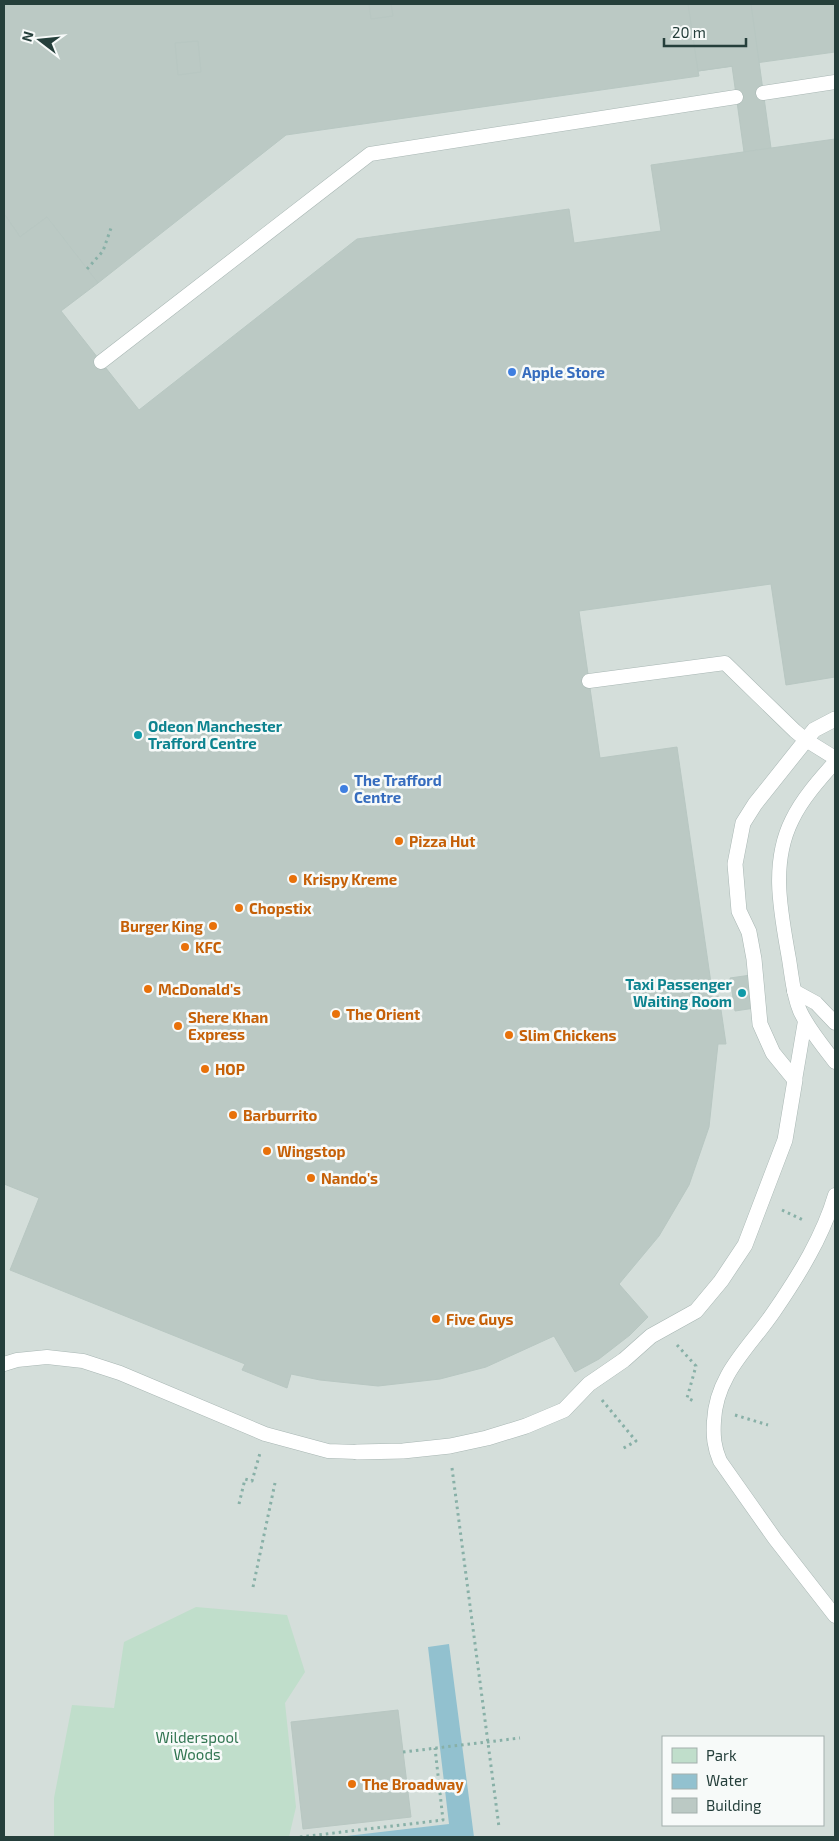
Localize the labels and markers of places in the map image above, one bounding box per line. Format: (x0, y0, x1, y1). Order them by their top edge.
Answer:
place label: Apple Store (522, 363, 605, 381)
marker: Apple Store (506, 366, 518, 378)
place label: Odeon Manchester Trafford Centre (148, 717, 283, 752)
marker: Odeon Manchester Trafford Centre (132, 729, 144, 741)
place label: The Trafford Centre (354, 771, 442, 806)
marker: The Trafford Centre (338, 783, 350, 795)
place label: Pizza Hut (409, 832, 475, 850)
marker: Pizza Hut (393, 835, 405, 847)
place label: Krispy Kreme (303, 870, 397, 889)
marker: Krispy Kreme (287, 873, 299, 885)
place label: Chopstix (249, 899, 312, 917)
marker: Chopstix (233, 902, 245, 914)
place label: Burger King (120, 917, 203, 935)
marker: Burger King (207, 920, 219, 932)
place label: KFC (195, 938, 222, 956)
marker: KFC (179, 941, 191, 953)
place label: Taxi Passenger Waiting Room (625, 975, 733, 1010)
place label: McDonald's (158, 980, 241, 998)
marker: McDonald's (142, 983, 154, 995)
marker: Taxi Passenger Waiting Room (736, 987, 748, 999)
place label: The Orient (346, 1005, 420, 1023)
place label: Shere Khan Express (188, 1008, 268, 1043)
marker: The Orient (330, 1008, 342, 1020)
marker: Shere Khan Express (172, 1020, 184, 1032)
place label: Slim Chickens (519, 1026, 616, 1044)
marker: Slim Chickens (503, 1029, 515, 1041)
place label: HOP (215, 1060, 245, 1078)
marker: HOP (199, 1063, 211, 1075)
place label: Barburrito (243, 1106, 317, 1124)
marker: Barburrito (227, 1109, 239, 1121)
place label: Wingstop (277, 1142, 345, 1160)
marker: Wingstop (261, 1145, 273, 1157)
place label: Nando's (321, 1169, 378, 1187)
marker: Nando's (305, 1172, 317, 1184)
place label: Five Guys (446, 1310, 514, 1329)
marker: Five Guys (430, 1313, 442, 1325)
place label: The Broadway (362, 1775, 464, 1794)
marker: The Broadway (346, 1778, 358, 1790)

